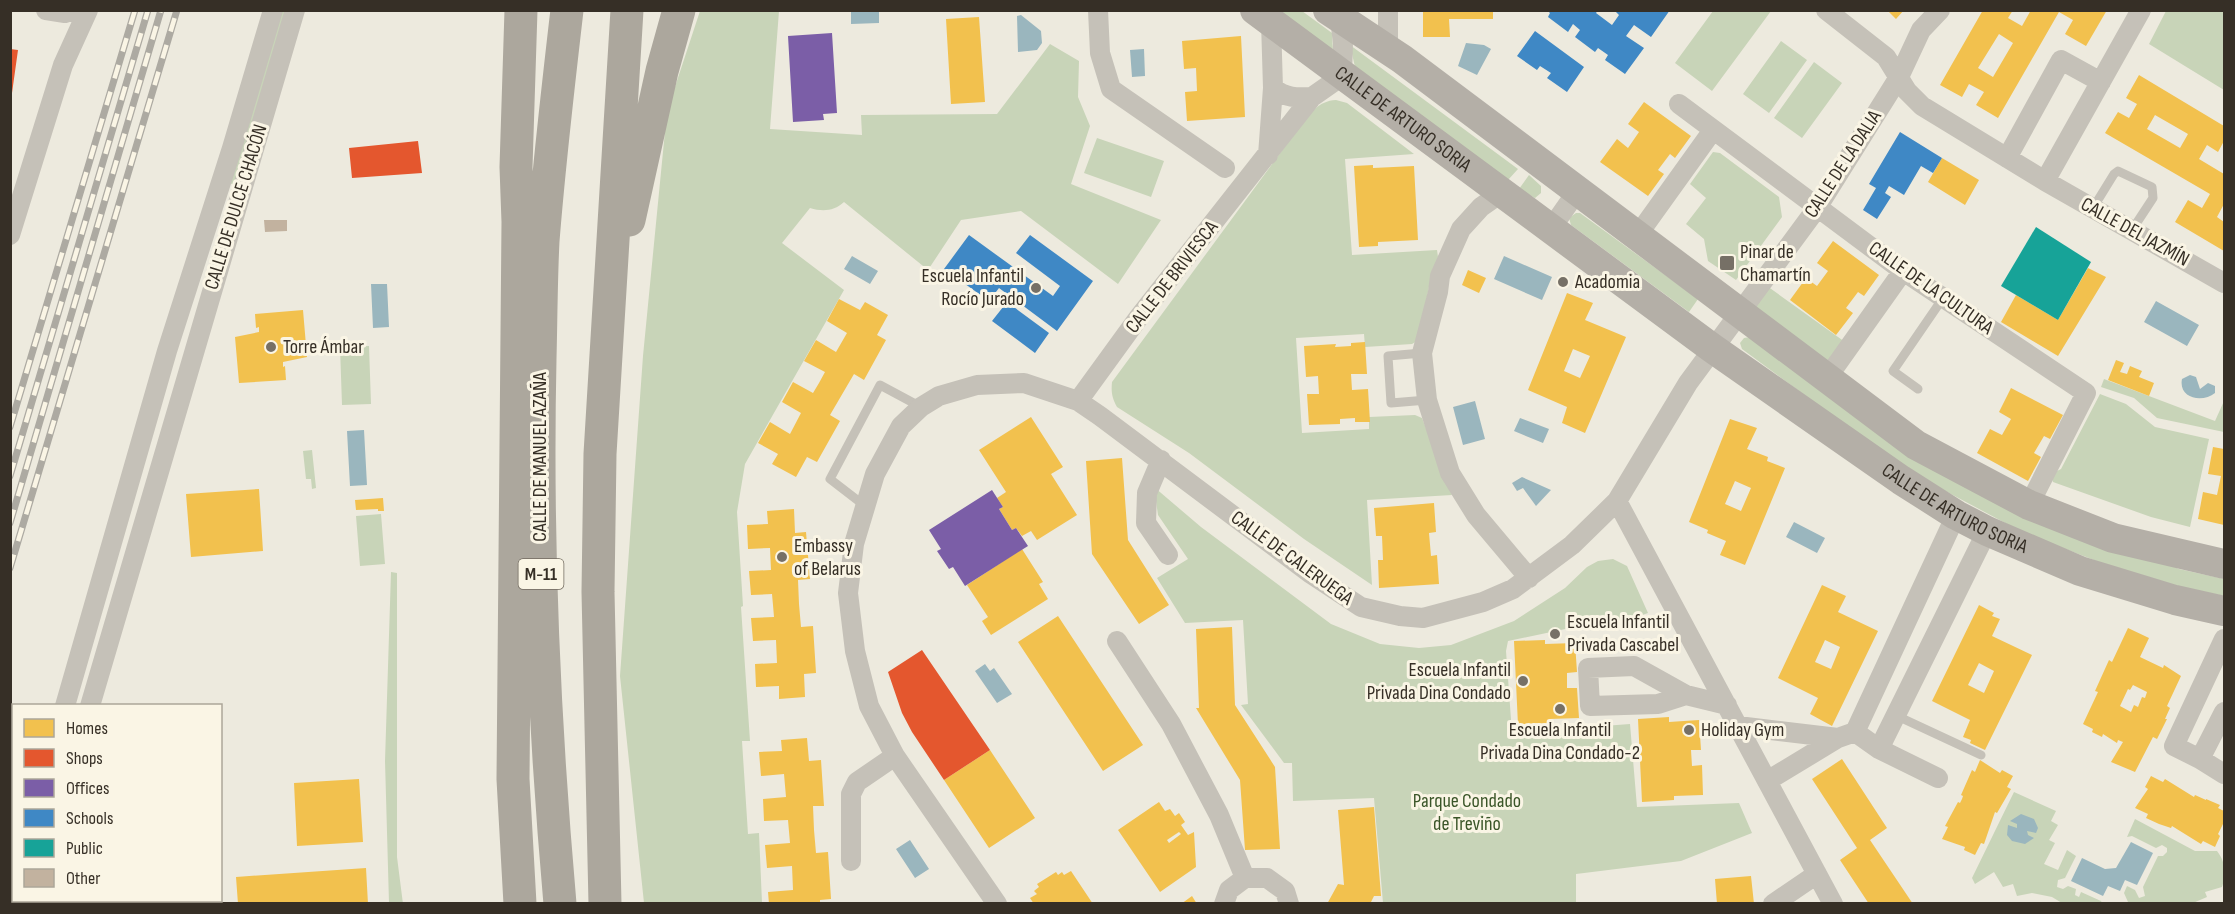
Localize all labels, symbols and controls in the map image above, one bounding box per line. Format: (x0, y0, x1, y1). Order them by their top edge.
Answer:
street label: CALLE DE ARTURO SORIA (1330, 61, 1476, 178)
street label: CALLE DE LA DALIA (1799, 105, 1887, 222)
street label: CALLE DE DULCE CHACÓN (199, 121, 273, 293)
street label: CALLE DEL JAZMÍN (2076, 192, 2194, 272)
street label: CALLE DE BRIVIESCA (1121, 216, 1224, 338)
street label: CALLE DE LA CULTURA (1864, 236, 1998, 340)
place label: Pinar de Chamartín (1740, 240, 1811, 287)
marker: Pinar de Chamartín (1718, 254, 1736, 272)
place label: Escuela Infantil Rocío Jurado (921, 264, 1024, 311)
place label: Acadomia (1574, 270, 1640, 294)
marker: Acadomia (1556, 275, 1570, 289)
marker: Escuela Infantil Rocío Jurado (1029, 281, 1043, 295)
place label: Torre Ámbar (283, 335, 364, 359)
marker: Torre Ámbar (264, 340, 278, 354)
street label: CALLE DE MANUEL AZAÑA (528, 372, 552, 542)
street label: CALLE DE ARTURO SORIA (1877, 458, 2032, 559)
street label: CALLE DE CALERUEGA (1226, 506, 1358, 611)
place label: Embassy of Belarus (794, 534, 861, 581)
marker: Embassy of Belarus (775, 550, 789, 564)
road number: M-11 (518, 559, 564, 589)
place label: Escuela Infantil Privada Cascabel (1567, 610, 1679, 657)
marker: Escuela Infantil Privada Cascabel (1548, 627, 1562, 641)
place label: Escuela Infantil Privada Dina Condado (1367, 658, 1511, 705)
marker: Escuela Infantil Privada Dina Condado (1516, 674, 1530, 688)
marker: Escuela Infantil Privada Dina Condado-2 (1553, 702, 1567, 716)
legend (12, 704, 222, 902)
text: Homes (66, 718, 108, 739)
place label: Escuela Infantil Privada Dina Condado-2 (1480, 718, 1640, 765)
place label: Holiday Gym (1701, 718, 1784, 742)
marker: Holiday Gym (1682, 723, 1696, 737)
text: Shops (66, 748, 103, 769)
text: Offices (66, 778, 109, 799)
park label: Parque Condado de Treviño (1413, 789, 1521, 836)
text: Schools (66, 808, 113, 829)
text: Public (66, 838, 103, 859)
text: Other (66, 868, 100, 889)

